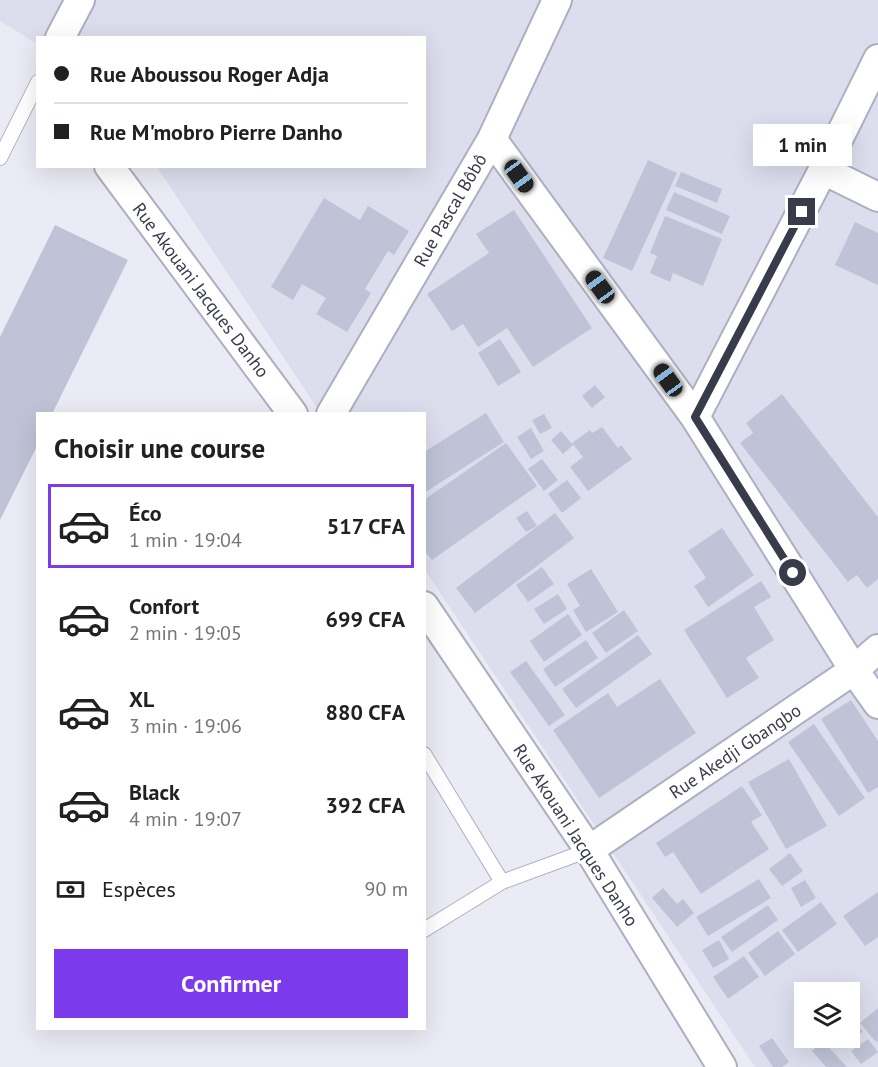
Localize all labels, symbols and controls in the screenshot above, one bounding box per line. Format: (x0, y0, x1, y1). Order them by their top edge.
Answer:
text: Rue Aboussou Roger Adja (90, 60, 329, 88)
text: Rue M'mobro Pierre Danho (90, 118, 343, 146)
callout: 1 min (752, 125, 852, 167)
text: 1 min (778, 132, 827, 158)
street label: Rue Pascal Bôbô (408, 149, 492, 271)
car (501, 156, 537, 196)
street label: Rue Akouani Jacques Danho (128, 198, 274, 382)
route end (788, 198, 815, 225)
car (582, 267, 618, 307)
car (650, 360, 686, 400)
text: Choisir une course (54, 431, 265, 465)
icon: car (57, 499, 111, 553)
text: Éco (129, 499, 161, 527)
text: 517 CFA (327, 512, 405, 540)
text: 1 min · 19:04 (129, 527, 242, 553)
route start (779, 559, 806, 586)
icon: car (57, 592, 111, 646)
text: Confort (129, 592, 199, 620)
text: 699 CFA (326, 605, 405, 633)
text: 2 min · 19:05 (129, 620, 242, 646)
icon: car (57, 685, 111, 739)
text: XL (129, 685, 154, 713)
text: 880 CFA (326, 698, 405, 726)
street label: Rue Akedji Gbangbo (665, 698, 805, 804)
text: 3 min · 19:06 (129, 713, 242, 739)
street label: Rue Akouani Jacques Danho (508, 739, 644, 931)
icon: car (57, 778, 111, 832)
text: Black (129, 778, 180, 806)
text: 392 CFA (326, 791, 405, 819)
text: 4 min · 19:07 (129, 806, 242, 832)
icon: cash (54, 873, 87, 906)
text: Espèces (102, 875, 176, 903)
text: 90 m (365, 876, 408, 902)
button: Confirmer (54, 949, 408, 1018)
map controls (794, 982, 860, 1048)
button: layers (794, 982, 860, 1048)

